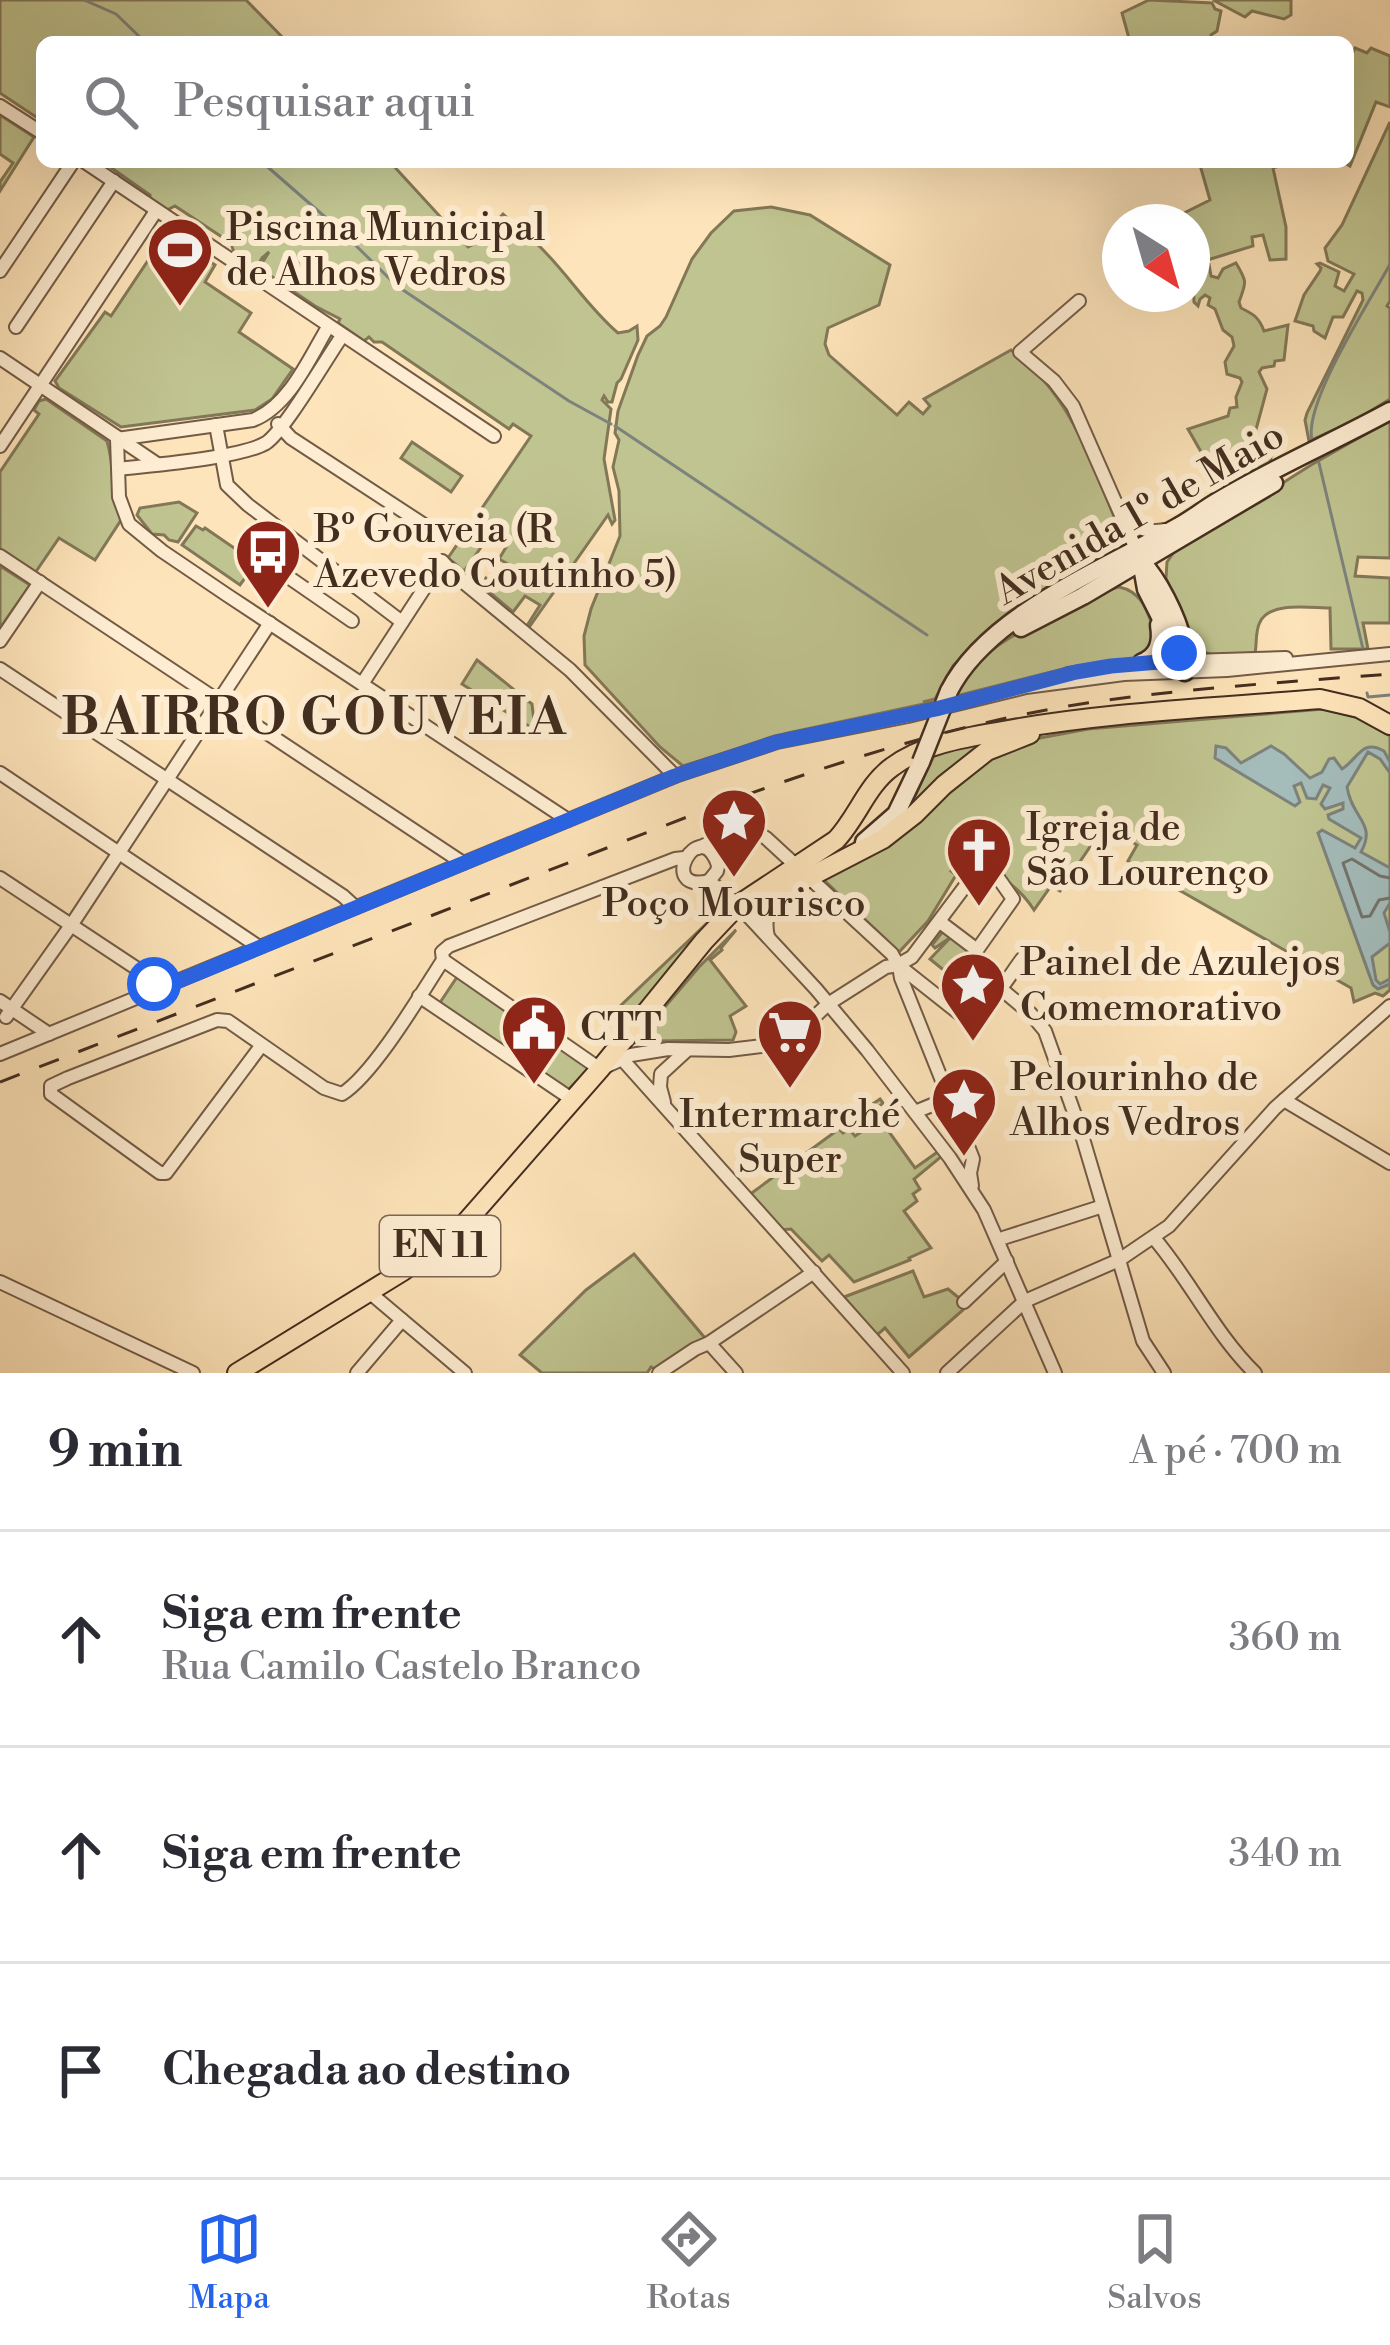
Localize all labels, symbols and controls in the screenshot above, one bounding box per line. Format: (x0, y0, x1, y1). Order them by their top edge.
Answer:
search box (36, 36, 1354, 168)
icon: search (78, 69, 144, 135)
text: Pesquisar aqui (174, 74, 475, 131)
place label: Piscina Municipal de Alhos Vedros (226, 204, 545, 298)
north arrow (1102, 204, 1210, 312)
sports icon: Piscina Municipal de Alhos Vedros (145, 215, 215, 309)
street label: Avenida 1º de Maio (986, 411, 1294, 617)
place label: Bº Gouveia (R Azevedo Coutinho 5) (313, 506, 677, 600)
bus stop icon: Bº Gouveia (R Azevedo Coutinho 5) (233, 517, 303, 611)
route end (1152, 626, 1206, 680)
district label: BAIRRO GOUVEIA (61, 687, 569, 751)
place icon: Poço Mourisco (699, 786, 769, 880)
place label: Igreja de São Lourenço (1026, 804, 1269, 898)
church icon: Igreja de São Lourenço (944, 815, 1014, 909)
place label: Poço Mourisco (602, 880, 866, 929)
place label: Painel de Azulejos Comemorativo (1020, 939, 1340, 1033)
place icon: Painel de Azulejos Comemorativo (938, 950, 1008, 1044)
route start (127, 957, 181, 1011)
public building icon: CTT (499, 993, 569, 1087)
supermarket icon: Intermarché Super (755, 997, 825, 1091)
place label: CTT (580, 1004, 662, 1053)
place label: Pelourinho de Alhos Vedros (1009, 1054, 1258, 1148)
place icon: Pelourinho de Alhos Vedros (929, 1065, 999, 1159)
place label: Intermarché Super (679, 1091, 901, 1185)
road number: EN 11 (380, 1216, 500, 1276)
text: 9 min (48, 1419, 182, 1483)
text: A pé · 700 m (1130, 1427, 1342, 1476)
text: Siga em frente (162, 1586, 462, 1643)
icon: ahead (48, 1606, 114, 1672)
text: 360 m (1229, 1614, 1342, 1663)
text: Rua Camilo Castelo Branco (162, 1643, 641, 1692)
icon: ahead (48, 1822, 114, 1888)
text: Siga em frente (162, 1826, 462, 1883)
text: 340 m (1229, 1830, 1342, 1879)
icon: arrive (48, 2038, 114, 2104)
text: Chegada ao destino (162, 2042, 571, 2099)
tab: Mapa (188, 2206, 270, 2319)
tab: Rotas (647, 2206, 731, 2319)
tab: Salvos (1107, 2206, 1202, 2319)

